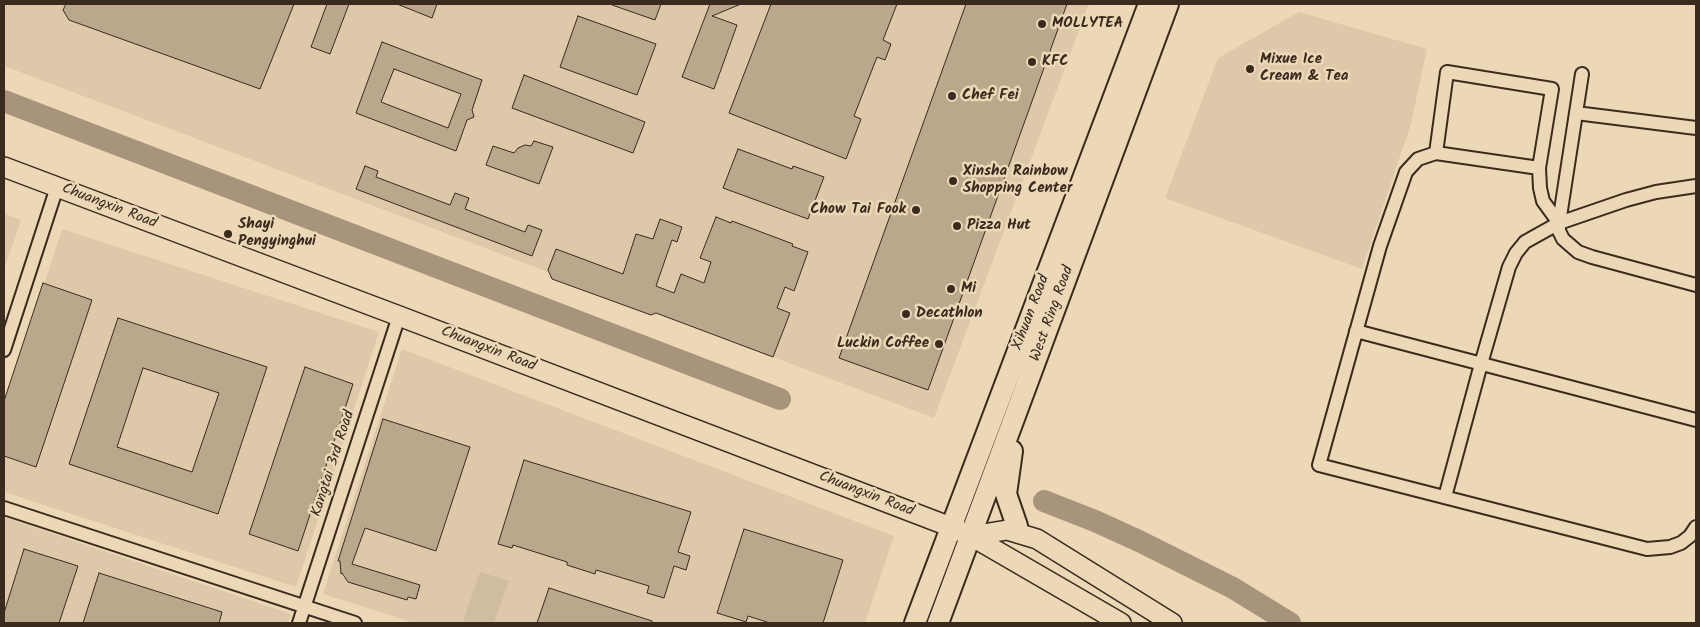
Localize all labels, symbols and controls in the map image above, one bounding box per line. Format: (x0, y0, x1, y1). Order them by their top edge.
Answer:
place label: MOLLYTEA (1052, 15, 1123, 33)
marker: MOLLYTEA (1036, 18, 1048, 30)
place label: Mixue Ice Cream & Tea (1260, 51, 1348, 86)
place label: KFC (1042, 53, 1068, 71)
marker: KFC (1026, 56, 1038, 68)
marker: Mixue Ice Cream & Tea (1244, 63, 1256, 75)
place label: Chef Fei (962, 87, 1019, 105)
marker: Chef Fei (946, 90, 958, 102)
place label: Xinsha Rainbow Shopping Center (963, 163, 1072, 198)
marker: Xinsha Rainbow Shopping Center (947, 175, 959, 187)
street label: Chuangxin Road (59, 181, 159, 233)
place label: Chow Tai Fook (810, 201, 906, 219)
marker: Chow Tai Fook (910, 204, 922, 216)
place label: Shayi Pengyinghui (238, 216, 316, 251)
place label: Pizza Hut (967, 217, 1031, 235)
marker: Pizza Hut (951, 220, 963, 232)
marker: Shayi Pengyinghui (222, 228, 234, 240)
street label: West Ring Road (1027, 264, 1079, 364)
street label: Xihuan Road (1009, 273, 1055, 353)
place label: Mi (961, 280, 976, 298)
marker: Mi (945, 283, 957, 295)
place label: Decathlon (916, 305, 983, 323)
marker: Decathlon (900, 308, 912, 320)
street label: Chuangxin Road (438, 324, 538, 376)
place label: Luckin Coffee (837, 335, 929, 353)
marker: Luckin Coffee (933, 338, 945, 350)
street label: Kangtai 3rd Road (308, 409, 360, 519)
street label: Chuangxin Road (816, 469, 916, 521)

